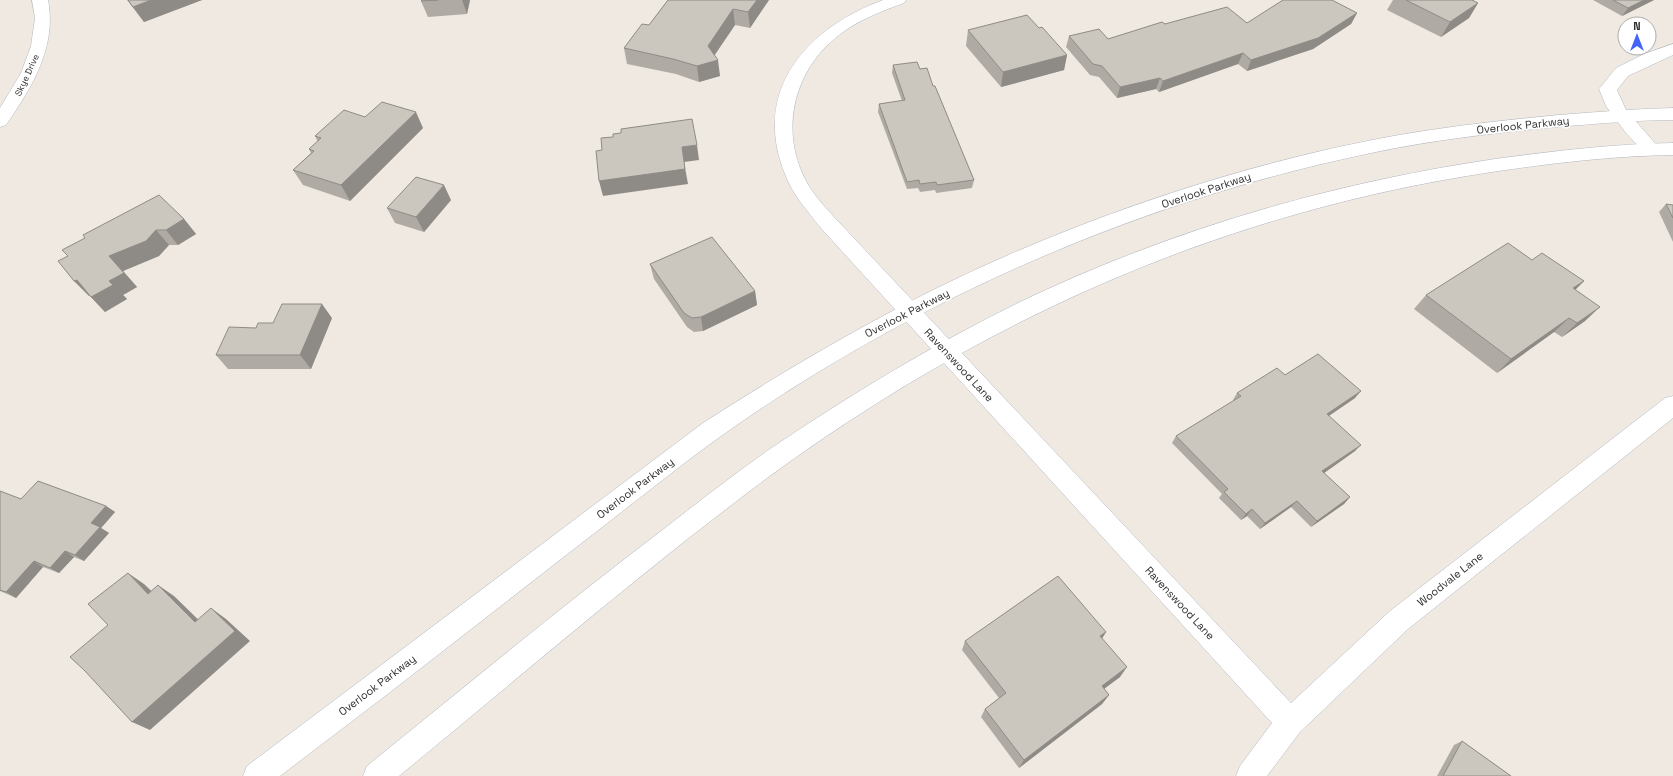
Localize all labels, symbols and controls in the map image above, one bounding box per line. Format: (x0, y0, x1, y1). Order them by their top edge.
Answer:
north arrow (1617, 16, 1657, 56)
text: N (1633, 19, 1641, 33)
street label: Skye Drive (12, 52, 42, 98)
street label: Overlook Parkway (1476, 113, 1570, 137)
street label: Overlook Parkway (1159, 169, 1253, 211)
street label: Overlook Parkway (862, 286, 952, 340)
street label: Ravenswood Lane (921, 325, 997, 405)
street label: Overlook Parkway (594, 454, 676, 522)
street label: Woodvale Lane (1414, 549, 1486, 609)
street label: Ravenswood Lane (1142, 563, 1218, 643)
street label: Overlook Parkway (336, 651, 418, 719)

